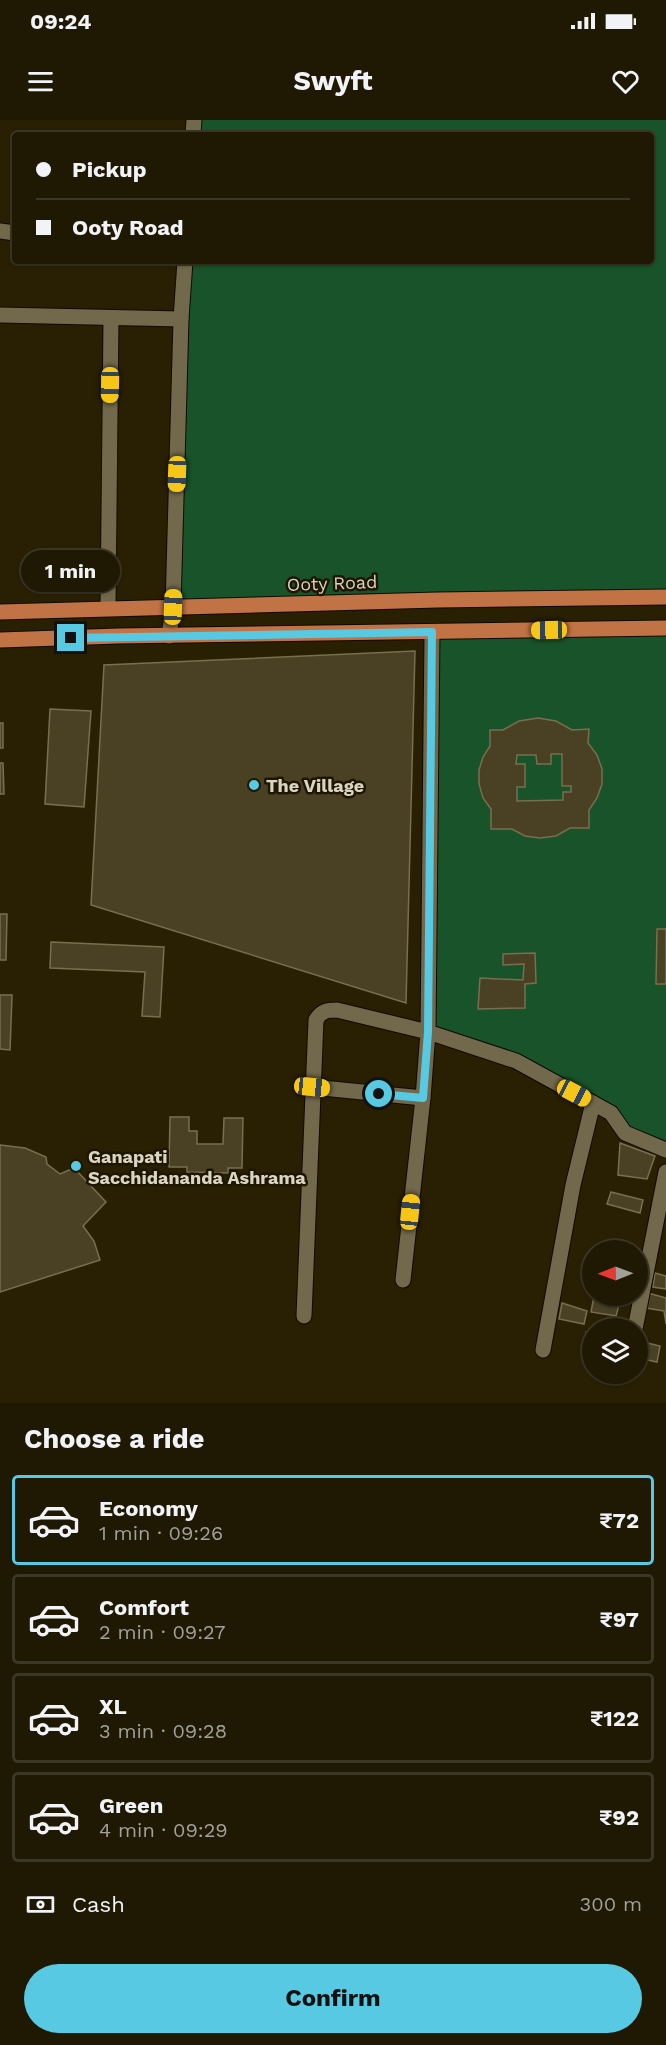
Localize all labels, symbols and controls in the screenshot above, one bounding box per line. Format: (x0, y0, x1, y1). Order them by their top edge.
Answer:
text: 09:24 (30, 9, 91, 34)
icon: menu (24, 65, 57, 98)
text: Swyft (294, 65, 372, 97)
icon: heart (609, 65, 642, 98)
text: Pickup (72, 157, 147, 182)
text: Ooty Road (72, 215, 184, 240)
car (101, 367, 119, 403)
car (167, 456, 187, 492)
callout: 1 min (22, 551, 121, 593)
text: 1 min (45, 559, 96, 583)
street label: Ooty Road (286, 571, 378, 595)
car (163, 589, 183, 625)
car (531, 621, 567, 639)
route end (57, 624, 84, 651)
place label: The Village (266, 775, 364, 796)
marker: The Village (247, 778, 261, 792)
car (293, 1076, 331, 1098)
car (554, 1077, 594, 1109)
route start (365, 1080, 392, 1107)
place label: Ganapati Sacchidananda Ashrama (88, 1146, 306, 1188)
marker: Ganapati Sacchidananda Ashrama (69, 1159, 83, 1173)
car (399, 1193, 421, 1231)
north arrow (582, 1240, 648, 1306)
map controls (582, 1240, 648, 1384)
button: layers (582, 1318, 648, 1384)
text: Choose a ride (24, 1423, 204, 1455)
icon: car (27, 1493, 81, 1547)
text: Economy (99, 1496, 198, 1521)
text: ₹72 (599, 1508, 639, 1533)
text: 1 min · 09:26 (99, 1521, 223, 1545)
icon: car (27, 1592, 81, 1646)
text: Comfort (99, 1595, 189, 1620)
text: ₹97 (599, 1607, 639, 1632)
text: 2 min · 09:27 (99, 1620, 226, 1644)
icon: car (27, 1691, 81, 1745)
text: XL (99, 1694, 127, 1719)
text: ₹122 (590, 1706, 639, 1731)
text: 3 min · 09:28 (99, 1719, 227, 1743)
icon: car (27, 1790, 81, 1844)
text: Green (99, 1793, 163, 1818)
text: ₹92 (599, 1805, 639, 1830)
text: 4 min · 09:29 (99, 1818, 228, 1842)
icon: cash (24, 1888, 57, 1921)
text: Cash (72, 1892, 125, 1917)
text: 300 m (580, 1892, 642, 1916)
button: Confirm (24, 1964, 642, 2033)

